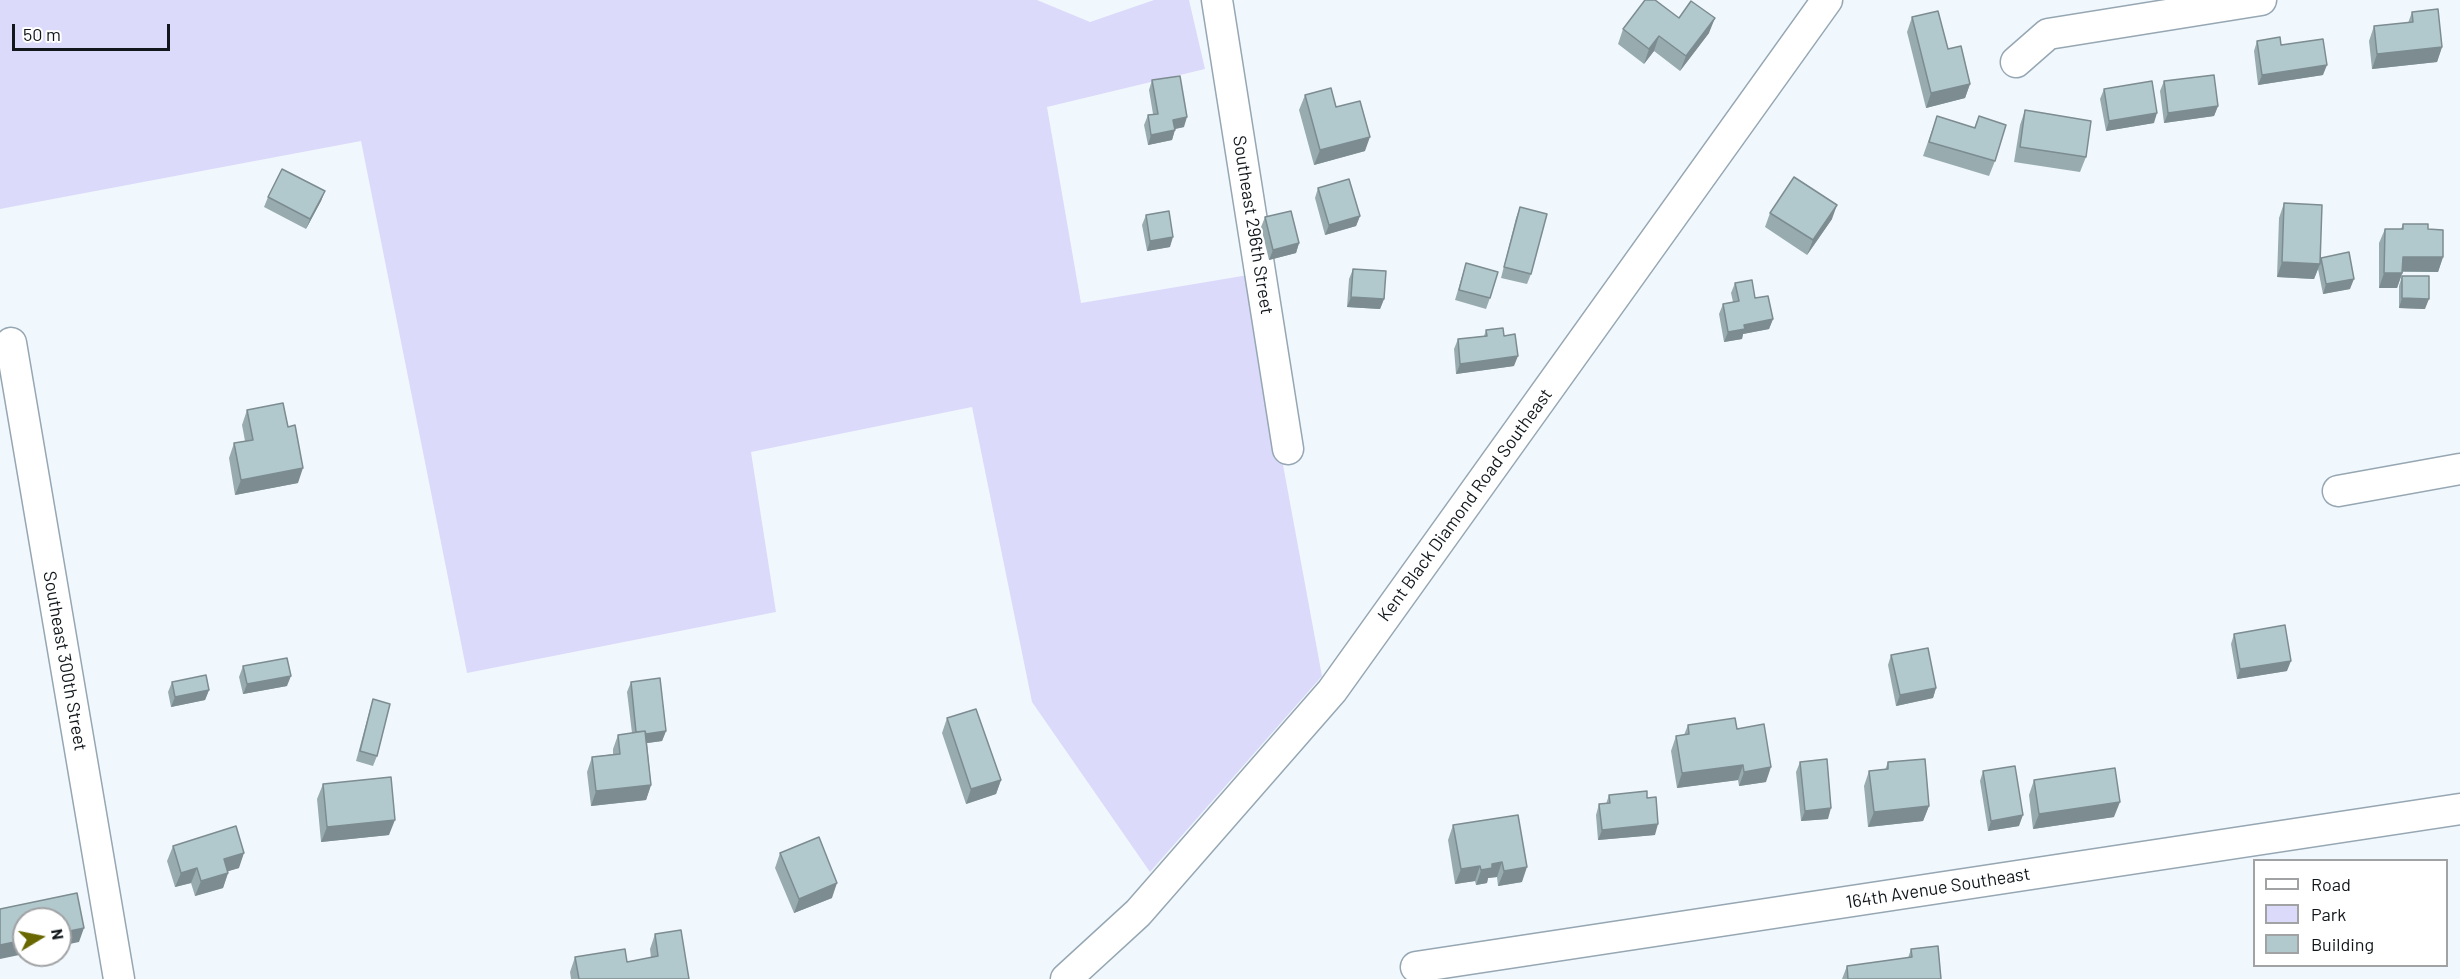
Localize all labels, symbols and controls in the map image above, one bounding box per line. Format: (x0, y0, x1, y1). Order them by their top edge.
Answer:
scale bar (15, 12, 172, 50)
text: 50 m (23, 23, 61, 45)
street label: Southeast 296th Street (1228, 134, 1278, 316)
street label: Kent Black Diamond Road Southeast (1373, 384, 1557, 626)
street label: Southeast 300th Street (39, 569, 91, 753)
legend (2253, 859, 2448, 967)
street label: 164th Avenue Southeast (1844, 863, 2032, 913)
text: Road (2311, 873, 2351, 895)
text: Park (2311, 903, 2346, 925)
north arrow (12, 907, 72, 967)
text: N (48, 927, 69, 941)
text: Building (2311, 933, 2374, 955)

